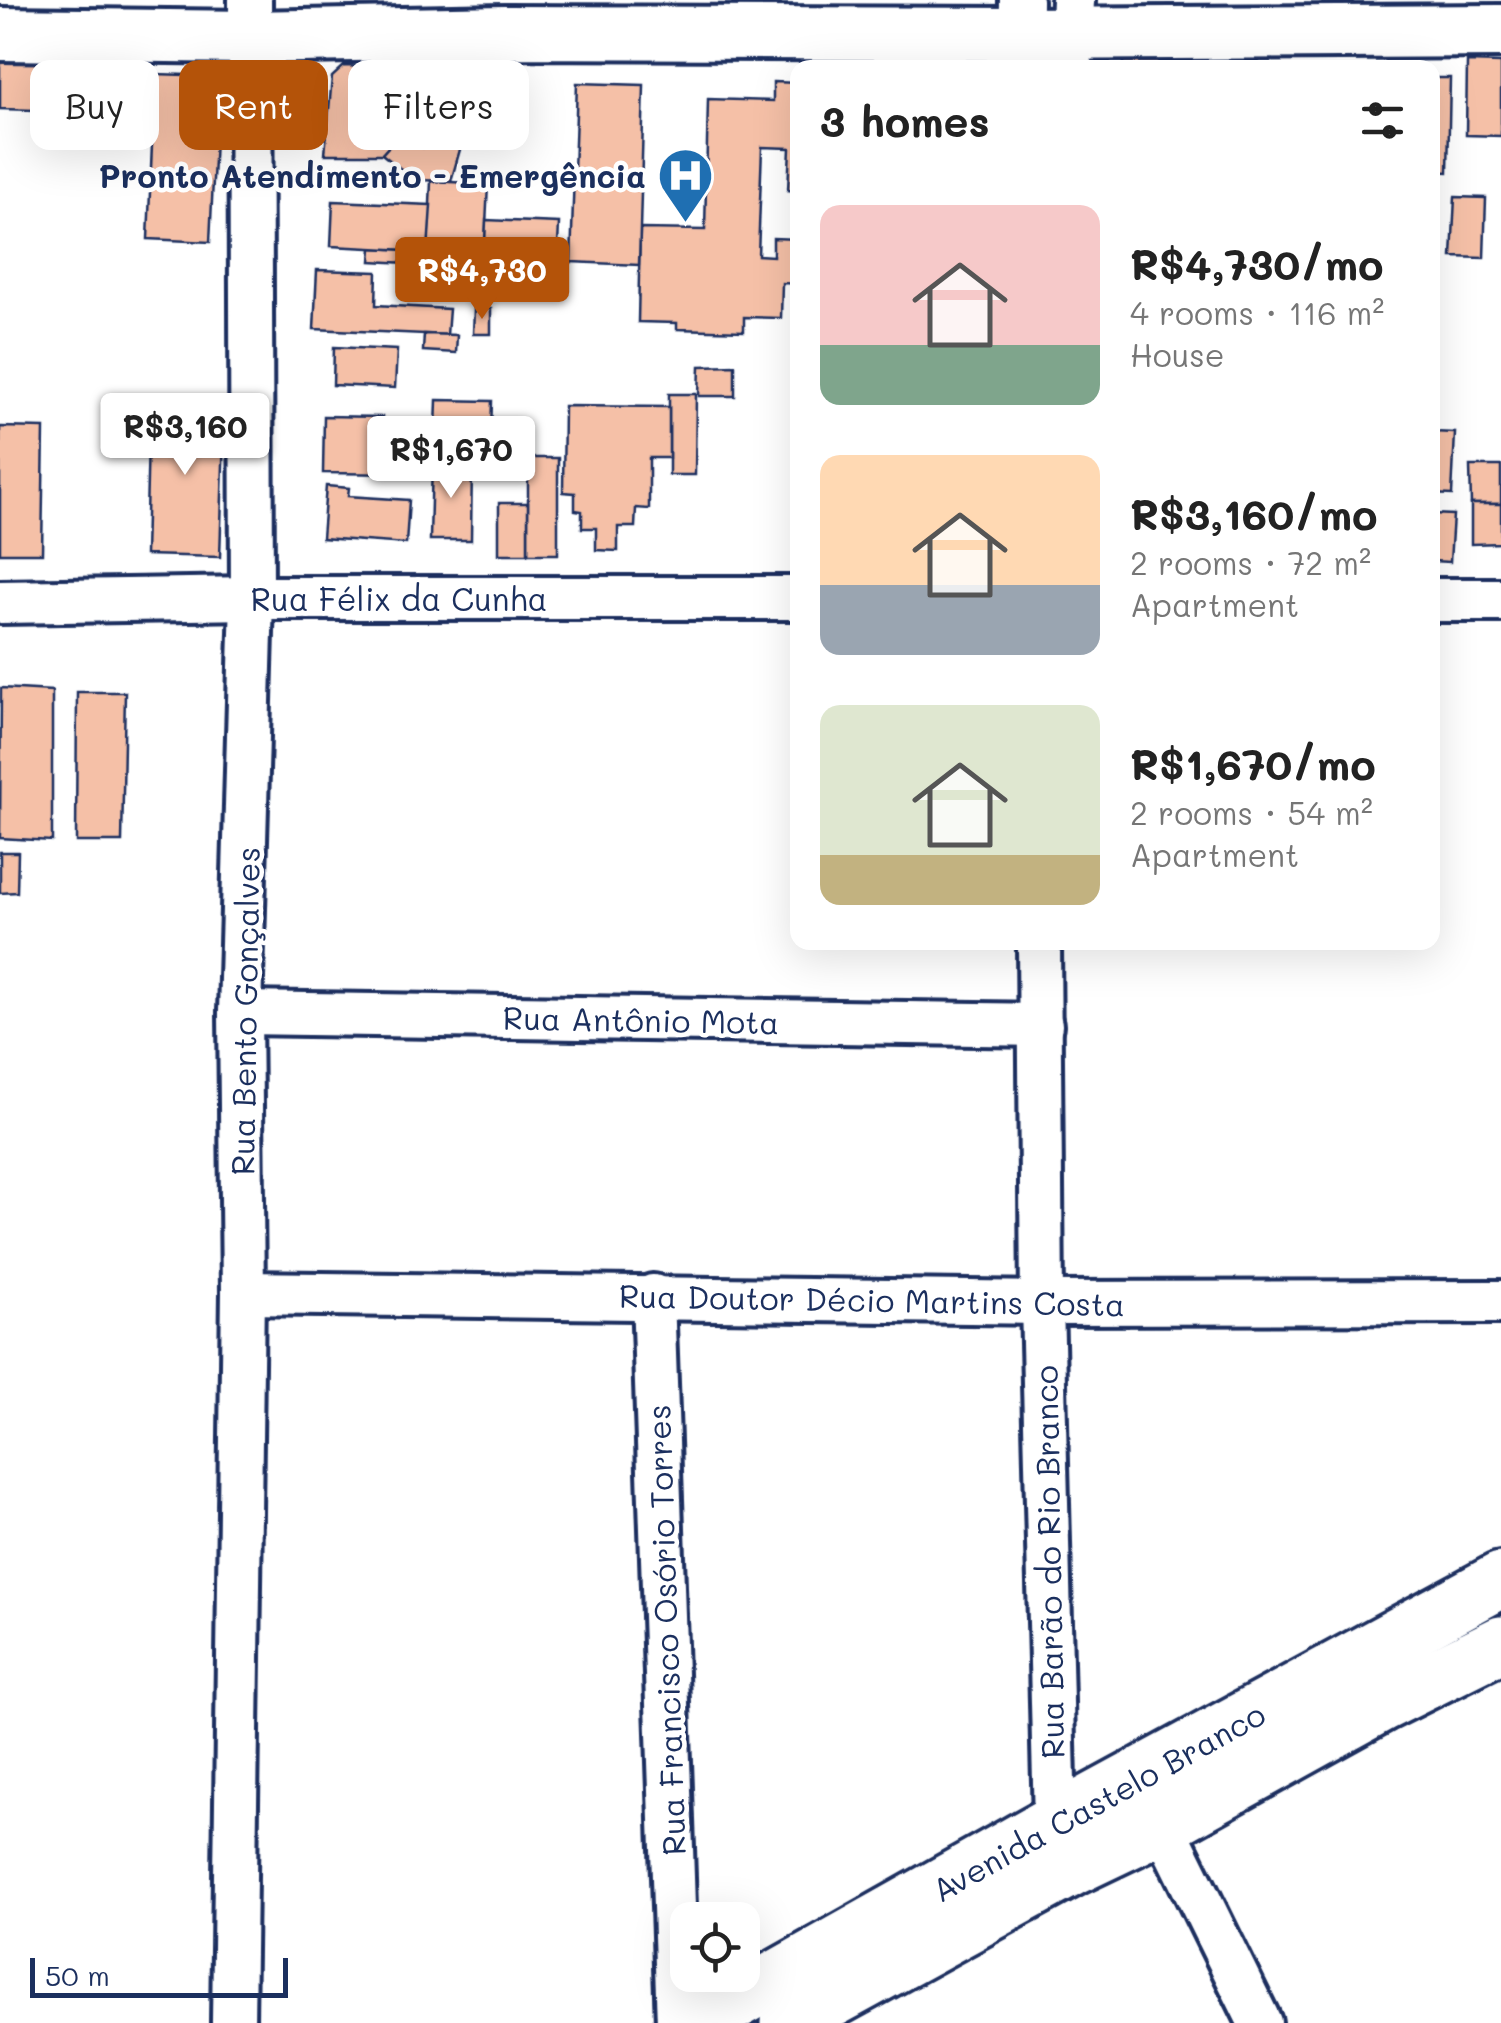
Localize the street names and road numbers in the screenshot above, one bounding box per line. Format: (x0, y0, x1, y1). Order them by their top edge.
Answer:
street label: Rua Félix da Cunha (251, 577, 547, 619)
street label: Rua Bento Gonçalves (220, 846, 268, 1176)
street label: Rua Antônio Mota (502, 996, 780, 1042)
street label: Rua Doutor Décio Martins Costa (619, 1274, 1125, 1324)
street label: Rua Barão do Rio Branco (1024, 1365, 1072, 1759)
street label: Rua Francisco Osório Torres (636, 1404, 694, 1856)
street label: Avenida Castelo Branco (924, 1692, 1272, 1910)

